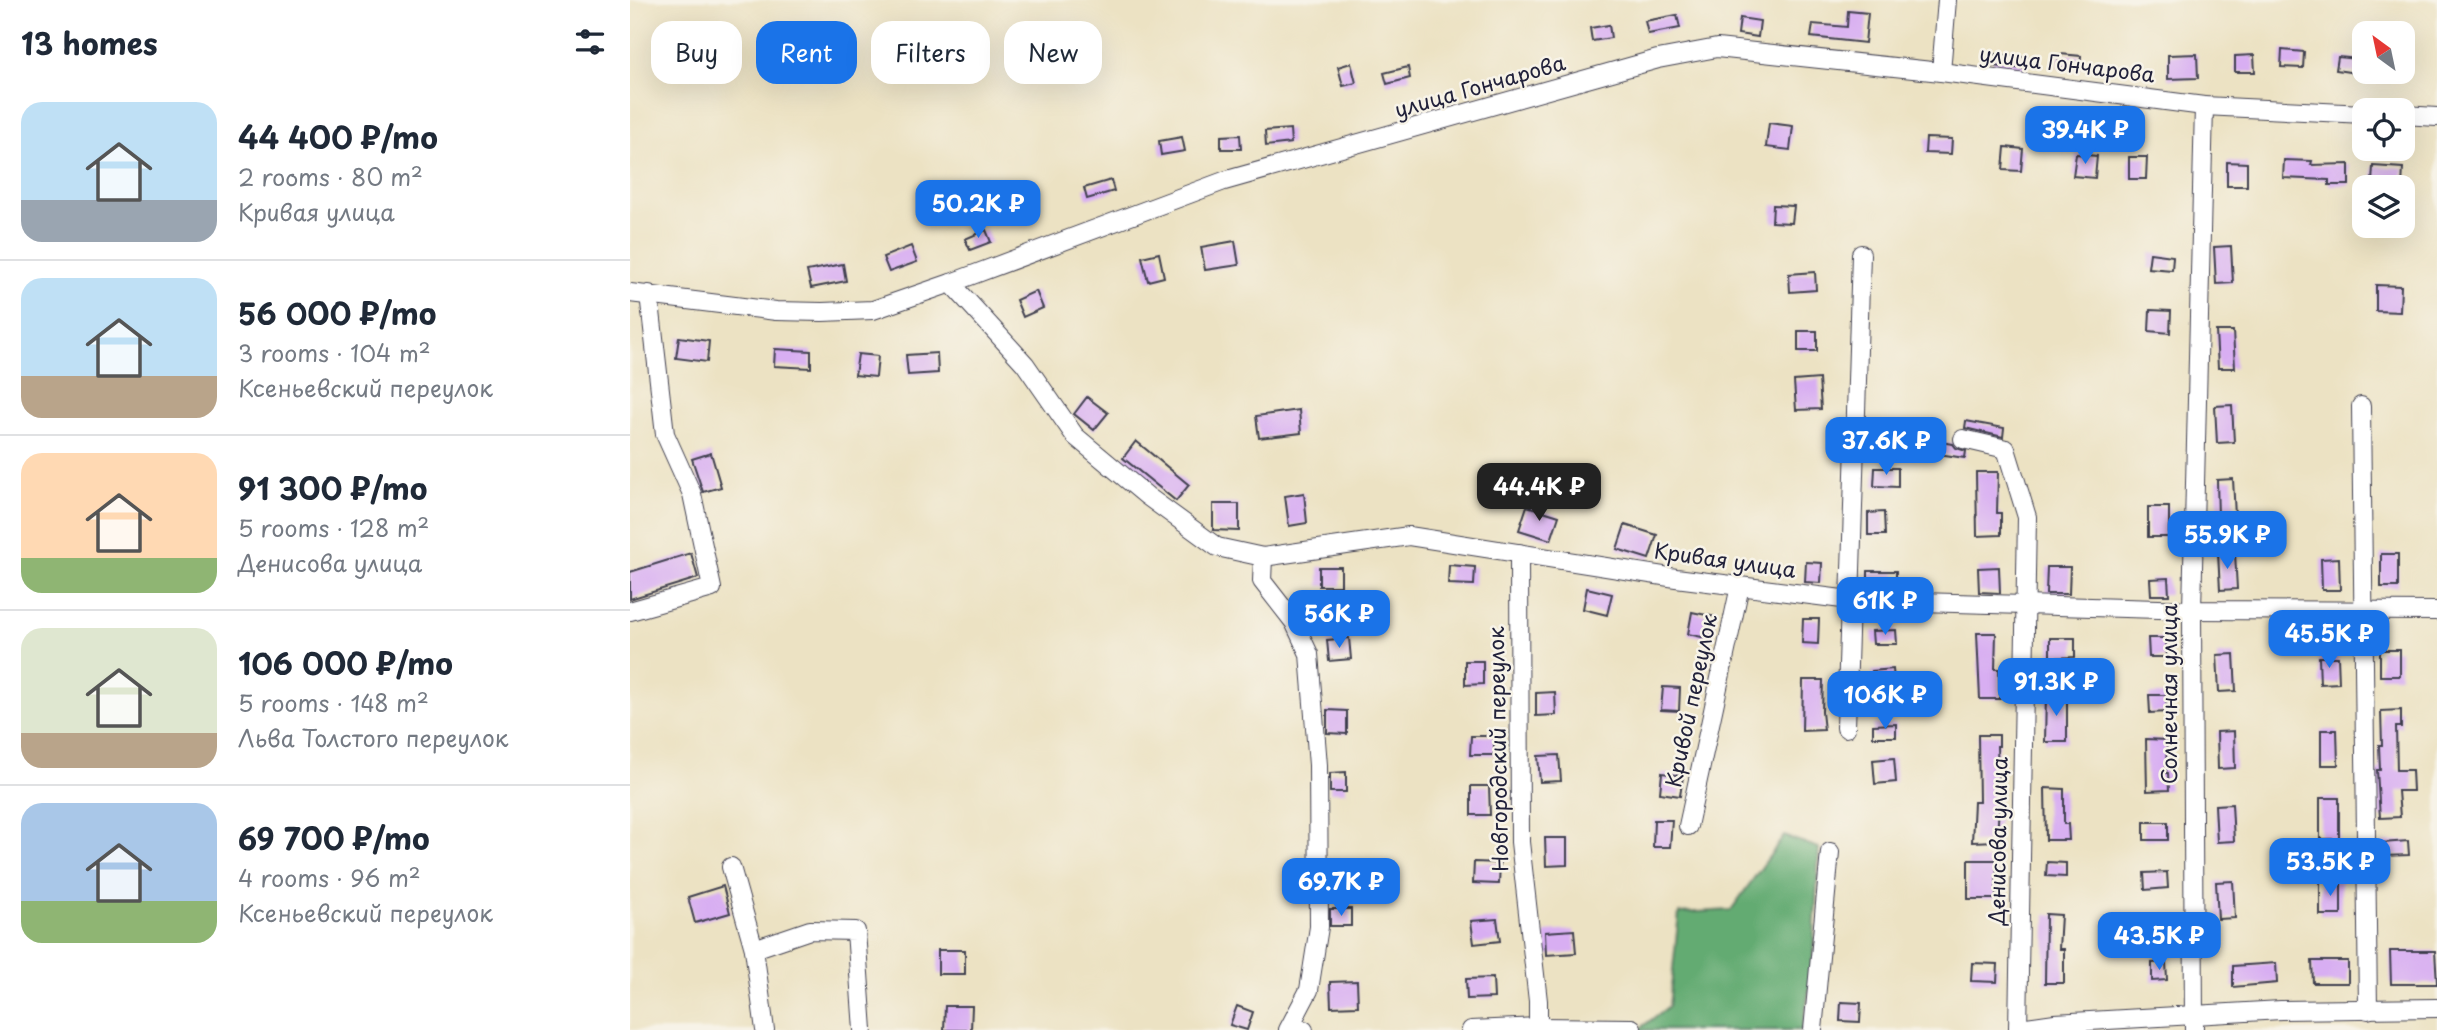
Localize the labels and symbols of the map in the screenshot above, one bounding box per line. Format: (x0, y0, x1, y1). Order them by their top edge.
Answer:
north arrow (2352, 21, 2415, 84)
street label: улица Гончарова (1978, 36, 2157, 90)
street label: улица Гончарова (1390, 45, 1569, 125)
pin: 39.4K ₽ (2020, 106, 2150, 166)
pin: 50.2K ₽ (913, 180, 1043, 240)
pin: 37.6K ₽ (1821, 418, 1951, 477)
pin: 44.4K ₽ (1474, 463, 1604, 523)
pin: 55.9K ₽ (2162, 512, 2292, 571)
street label: Кривая улица (1652, 533, 1799, 585)
pin: 61K ₽ (1836, 578, 1934, 637)
pin: 56K ₽ (1290, 590, 1388, 650)
street label: Солнечная улица (2152, 603, 2184, 784)
pin: 45.5K ₽ (2264, 610, 2394, 670)
street label: Кривой переулок (1656, 611, 1724, 790)
street label: Новгородский переулок (1479, 626, 1515, 872)
pin: 91.3K ₽ (1991, 658, 2121, 718)
pin: 106K ₽ (1828, 672, 1942, 731)
street label: Денисова улица (1980, 756, 2014, 926)
pin: 53.5K ₽ (2265, 838, 2395, 898)
pin: 69.7K ₽ (1276, 858, 1406, 918)
pin: 43.5K ₽ (2094, 912, 2224, 972)

